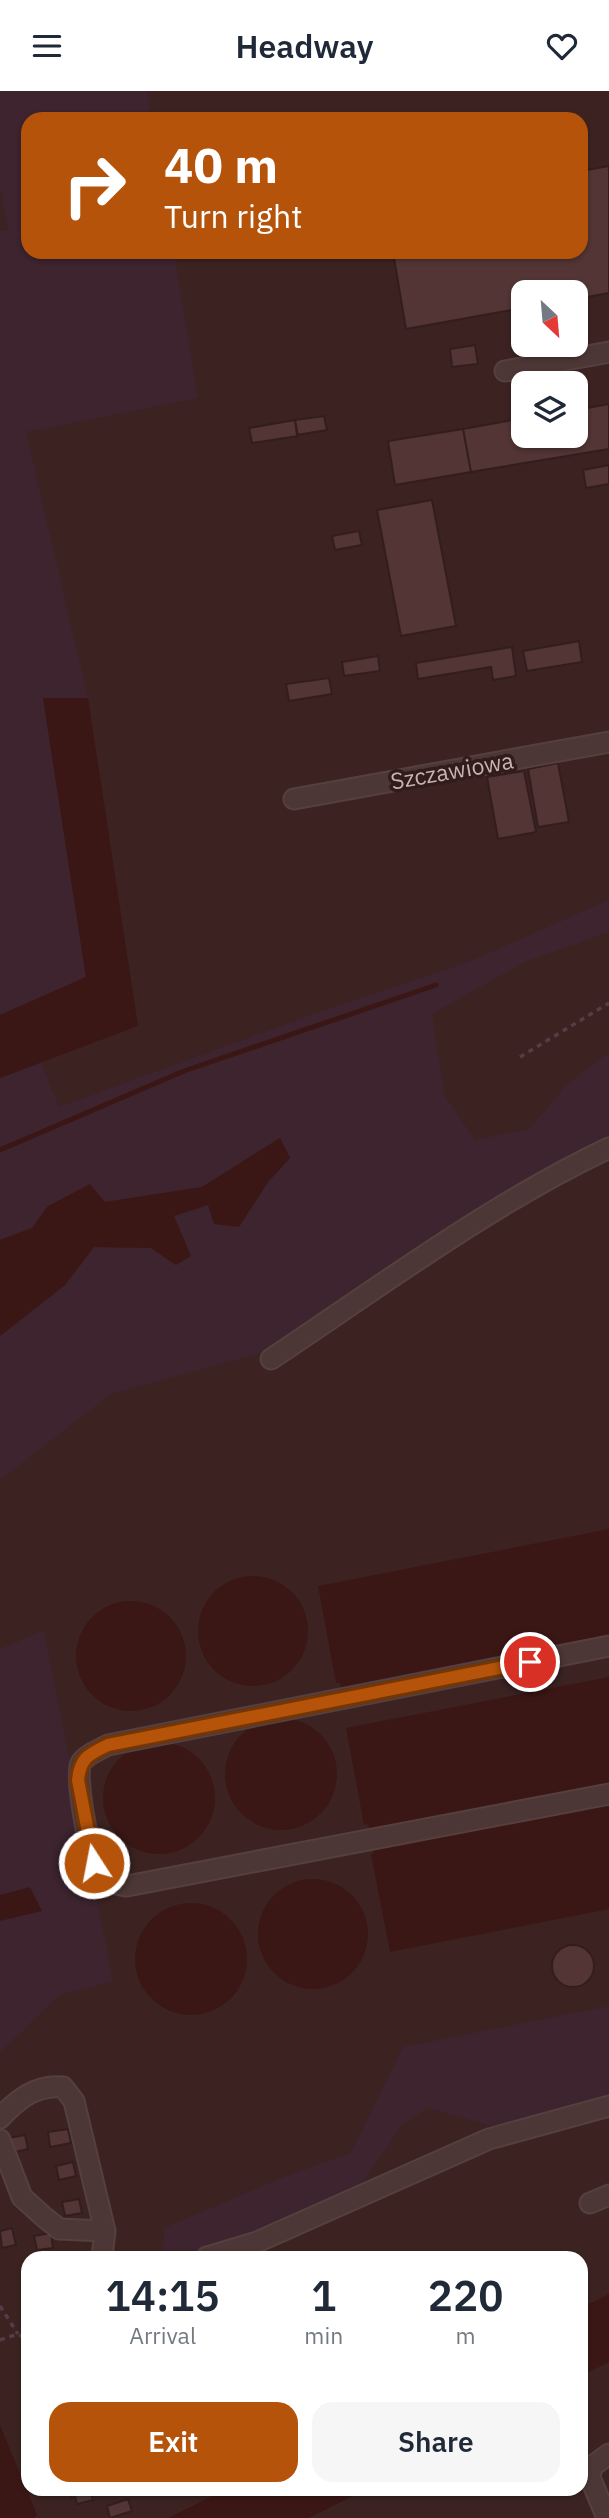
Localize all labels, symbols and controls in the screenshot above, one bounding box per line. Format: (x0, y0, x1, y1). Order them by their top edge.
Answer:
text: Headway (235, 25, 374, 67)
icon: menu (28, 27, 66, 65)
icon: heart (543, 27, 581, 65)
text: 40 m (164, 133, 278, 196)
icon: right (49, 140, 140, 231)
text: Turn right (164, 195, 302, 237)
north arrow (511, 280, 588, 357)
map controls (511, 280, 588, 448)
button: layers (511, 371, 588, 448)
street label: Szczawiowa (388, 744, 516, 796)
pin (500, 1632, 560, 1692)
icon: arrive (511, 1643, 549, 1681)
position arrow (57, 1826, 131, 1900)
text: 14:15 (106, 2268, 220, 2323)
text: 1 (311, 2268, 336, 2323)
text: 220 (428, 2268, 503, 2323)
text: Arrival (129, 2320, 196, 2350)
text: min (304, 2320, 343, 2350)
text: m (456, 2320, 476, 2350)
button: Exit (49, 2402, 298, 2482)
button: Share (312, 2402, 560, 2482)

